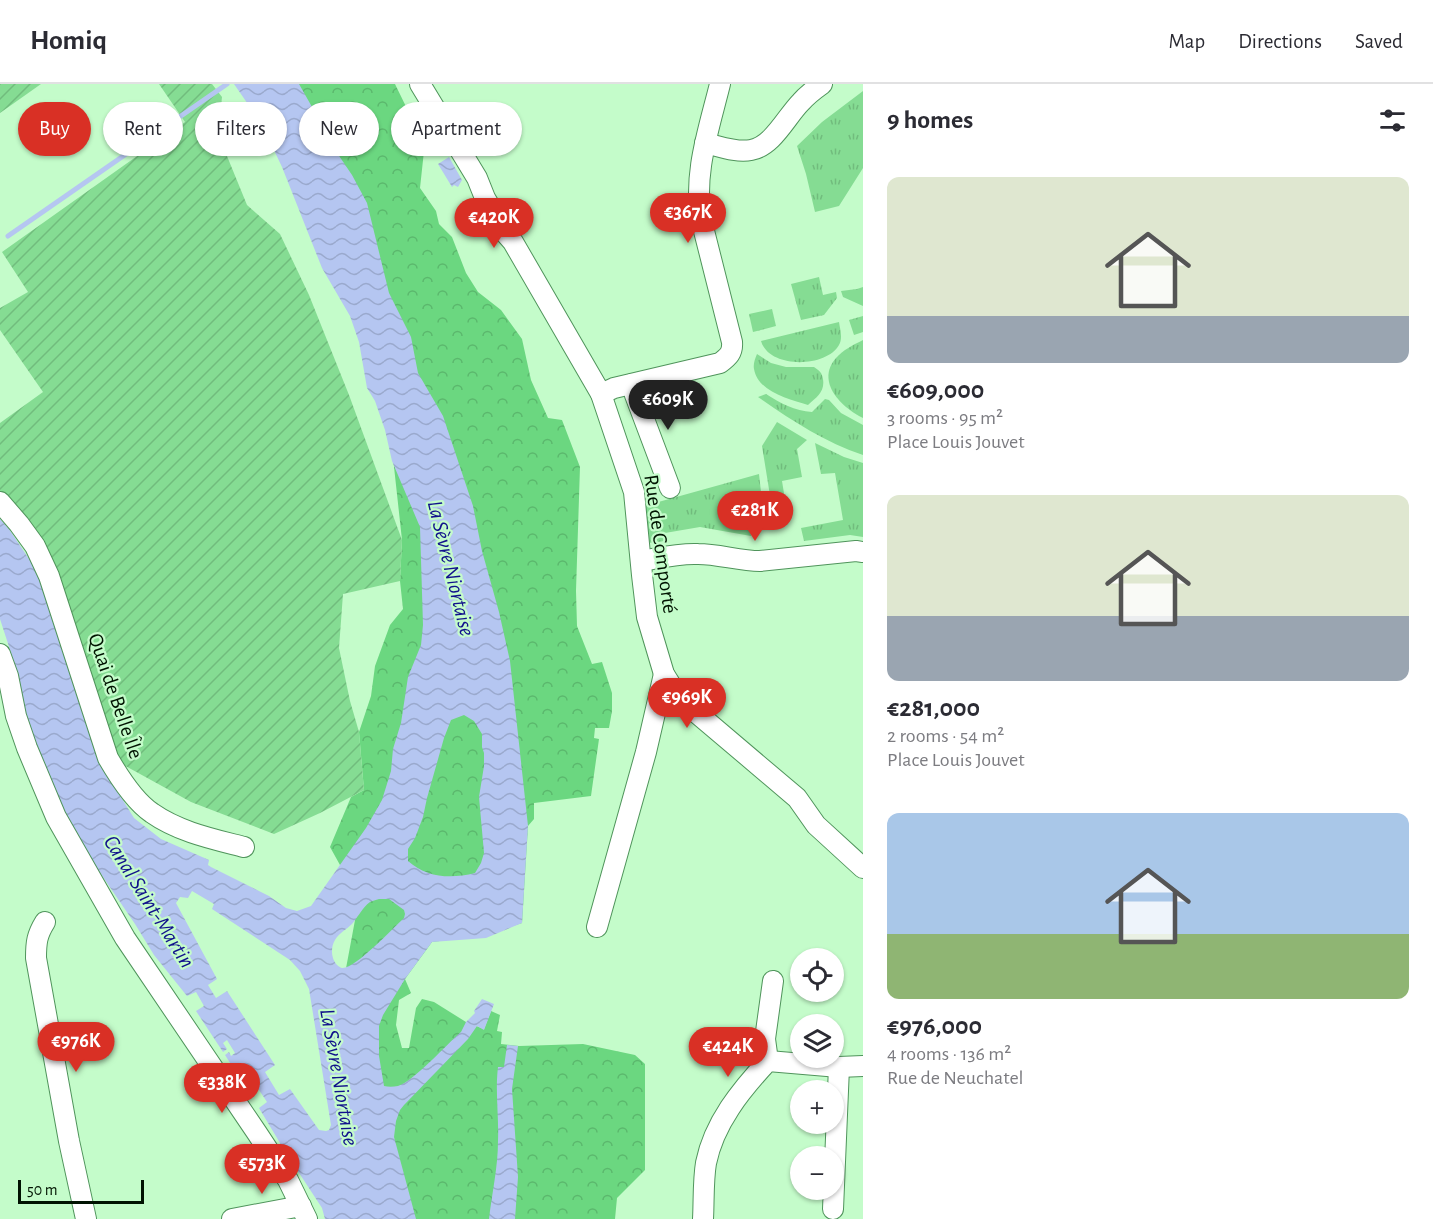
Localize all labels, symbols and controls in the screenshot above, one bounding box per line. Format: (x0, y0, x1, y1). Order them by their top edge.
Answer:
text: Homiq (30, 27, 107, 55)
text: Map (1169, 31, 1205, 52)
text: Directions (1238, 31, 1322, 52)
text: Saved (1355, 31, 1403, 52)
chip: Buy (18, 102, 91, 156)
chip: Rent (103, 102, 183, 156)
chip: Filters (195, 102, 287, 156)
chip: New (299, 102, 379, 156)
chip: Apartment (391, 102, 522, 156)
icon: filters (1376, 104, 1409, 137)
text: 9 homes (887, 107, 973, 133)
pin: €367K (646, 193, 730, 244)
pin: €420K (452, 198, 536, 249)
text: €367K (664, 202, 712, 222)
text: €420K (469, 207, 519, 227)
icon: home (1094, 216, 1202, 324)
text: €609,000 (887, 377, 984, 403)
pin: €609K (626, 380, 710, 431)
text: €609K (643, 389, 693, 409)
text: 3 rooms · 95 m² (887, 408, 1003, 428)
text: Place Louis Jouvet (887, 432, 1025, 452)
street label: Rue de Comporté (640, 473, 681, 615)
pin: €281K (713, 491, 797, 542)
water label: La Sèvre Niortaise (424, 498, 479, 638)
text: €281K (731, 500, 779, 520)
icon: home (1094, 534, 1202, 642)
street label: Quai de Belle Île (84, 630, 149, 762)
pin: €969K (645, 678, 729, 729)
text: €969K (662, 687, 712, 707)
text: €281,000 (887, 695, 980, 721)
text: 2 rooms · 54 m² (887, 726, 1004, 746)
text: Place Louis Jouvet (887, 750, 1025, 770)
water label: Canal Saint-Martin (100, 831, 199, 972)
icon: home (1094, 852, 1202, 960)
map controls (790, 948, 844, 1200)
button: locate (790, 948, 844, 1002)
water label: La Sèvre Niortaise (316, 1007, 362, 1147)
text: €976,000 (887, 1013, 982, 1039)
button: layers (790, 1014, 844, 1068)
pin: €976K (34, 1022, 118, 1073)
pin: €424K (686, 1027, 770, 1078)
text: €976K (52, 1031, 100, 1051)
text: €424K (703, 1036, 753, 1056)
text: 4 rooms · 136 m² (887, 1044, 1011, 1064)
pin: €338K (180, 1063, 264, 1114)
text: Rue de Neuchatel (887, 1068, 1024, 1088)
text: €338K (198, 1072, 246, 1092)
button: + (790, 1080, 844, 1134)
pin: €573K (220, 1144, 304, 1195)
button: − (790, 1146, 844, 1200)
text: €573K (239, 1153, 285, 1173)
scale bar (18, 1177, 144, 1204)
text: 50 m (27, 1182, 58, 1198)

